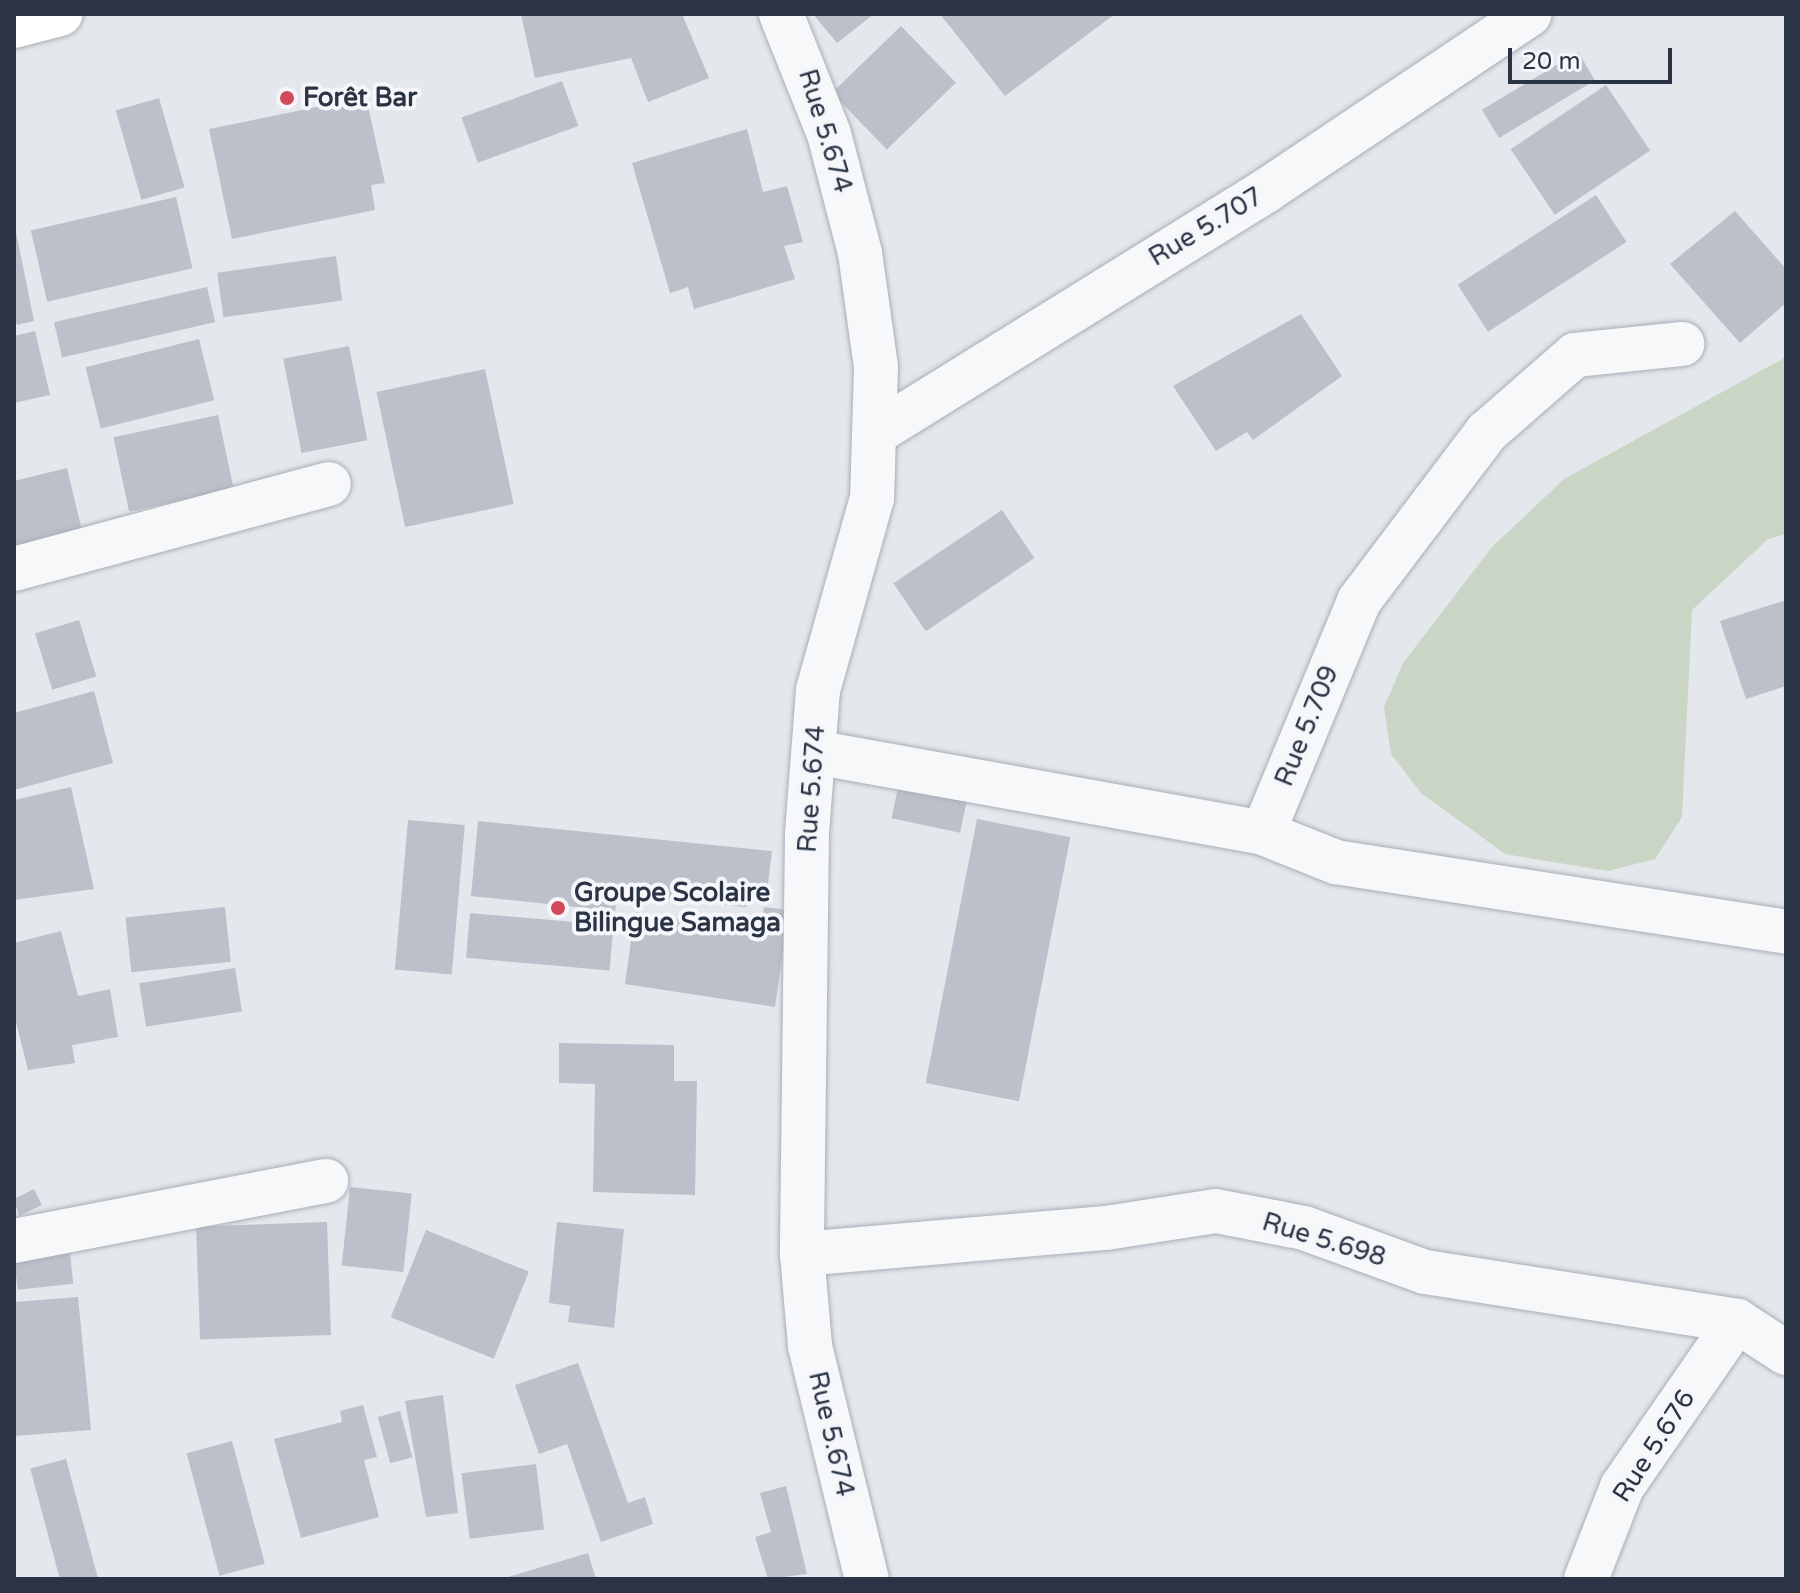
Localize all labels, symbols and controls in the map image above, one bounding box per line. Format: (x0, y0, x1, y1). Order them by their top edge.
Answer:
scale bar (1512, 32, 1676, 82)
text: 20 m (1522, 47, 1580, 76)
street label: Rue 5.674 (791, 65, 859, 197)
place label: Forêt Bar (303, 82, 417, 114)
marker: Forêt Bar (278, 89, 296, 107)
street label: Rue 5.707 (1143, 181, 1269, 273)
street label: Rue 5.709 (1269, 661, 1345, 791)
street label: Rue 5.674 (792, 724, 832, 854)
place label: Groupe Scolaire Bilingue Samaga (574, 877, 781, 938)
marker: Groupe Scolaire Bilingue Samaga (549, 899, 567, 917)
street label: Rue 5.698 (1258, 1206, 1390, 1274)
street label: Rue 5.674 (801, 1368, 861, 1500)
street label: Rue 5.676 (1606, 1384, 1702, 1508)

